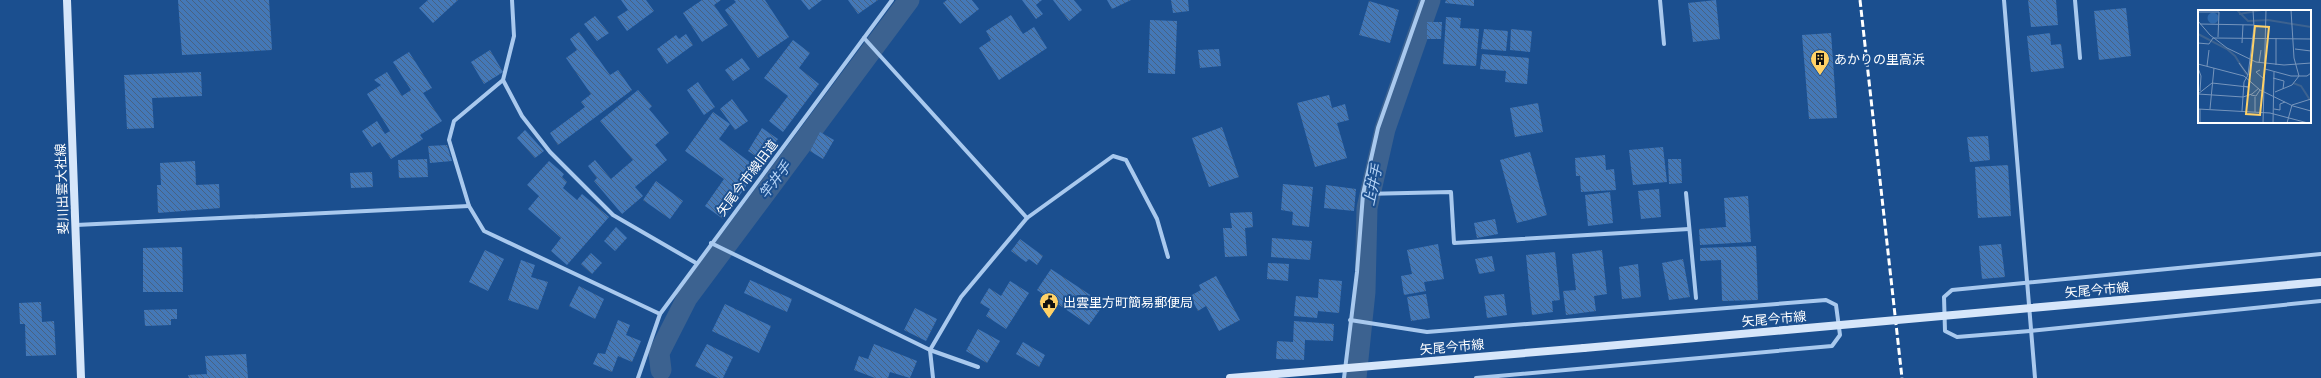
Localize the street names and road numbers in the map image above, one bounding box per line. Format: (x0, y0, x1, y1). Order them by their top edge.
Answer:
street label: 矢尾今市線旧道 (713, 137, 781, 219)
street label: 斐川出雲大社線 (52, 143, 72, 235)
street label: 矢尾今市線 (2064, 279, 2130, 301)
street label: 矢尾今市線 (1741, 308, 1807, 330)
street label: 矢尾今市線 (1419, 336, 1485, 358)

